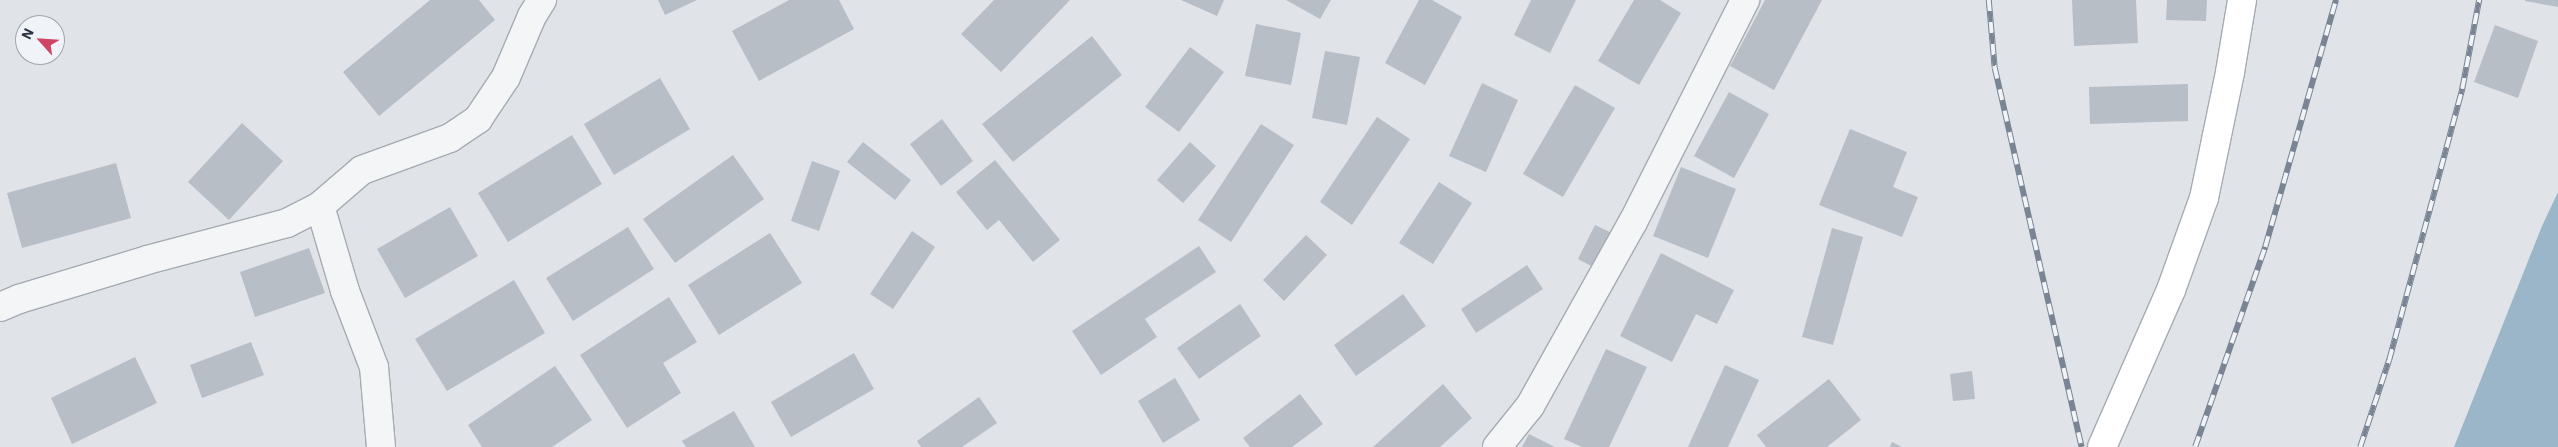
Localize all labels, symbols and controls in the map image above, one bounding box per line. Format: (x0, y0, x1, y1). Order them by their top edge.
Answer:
north arrow (15, 15, 65, 65)
text: N (17, 25, 38, 42)

